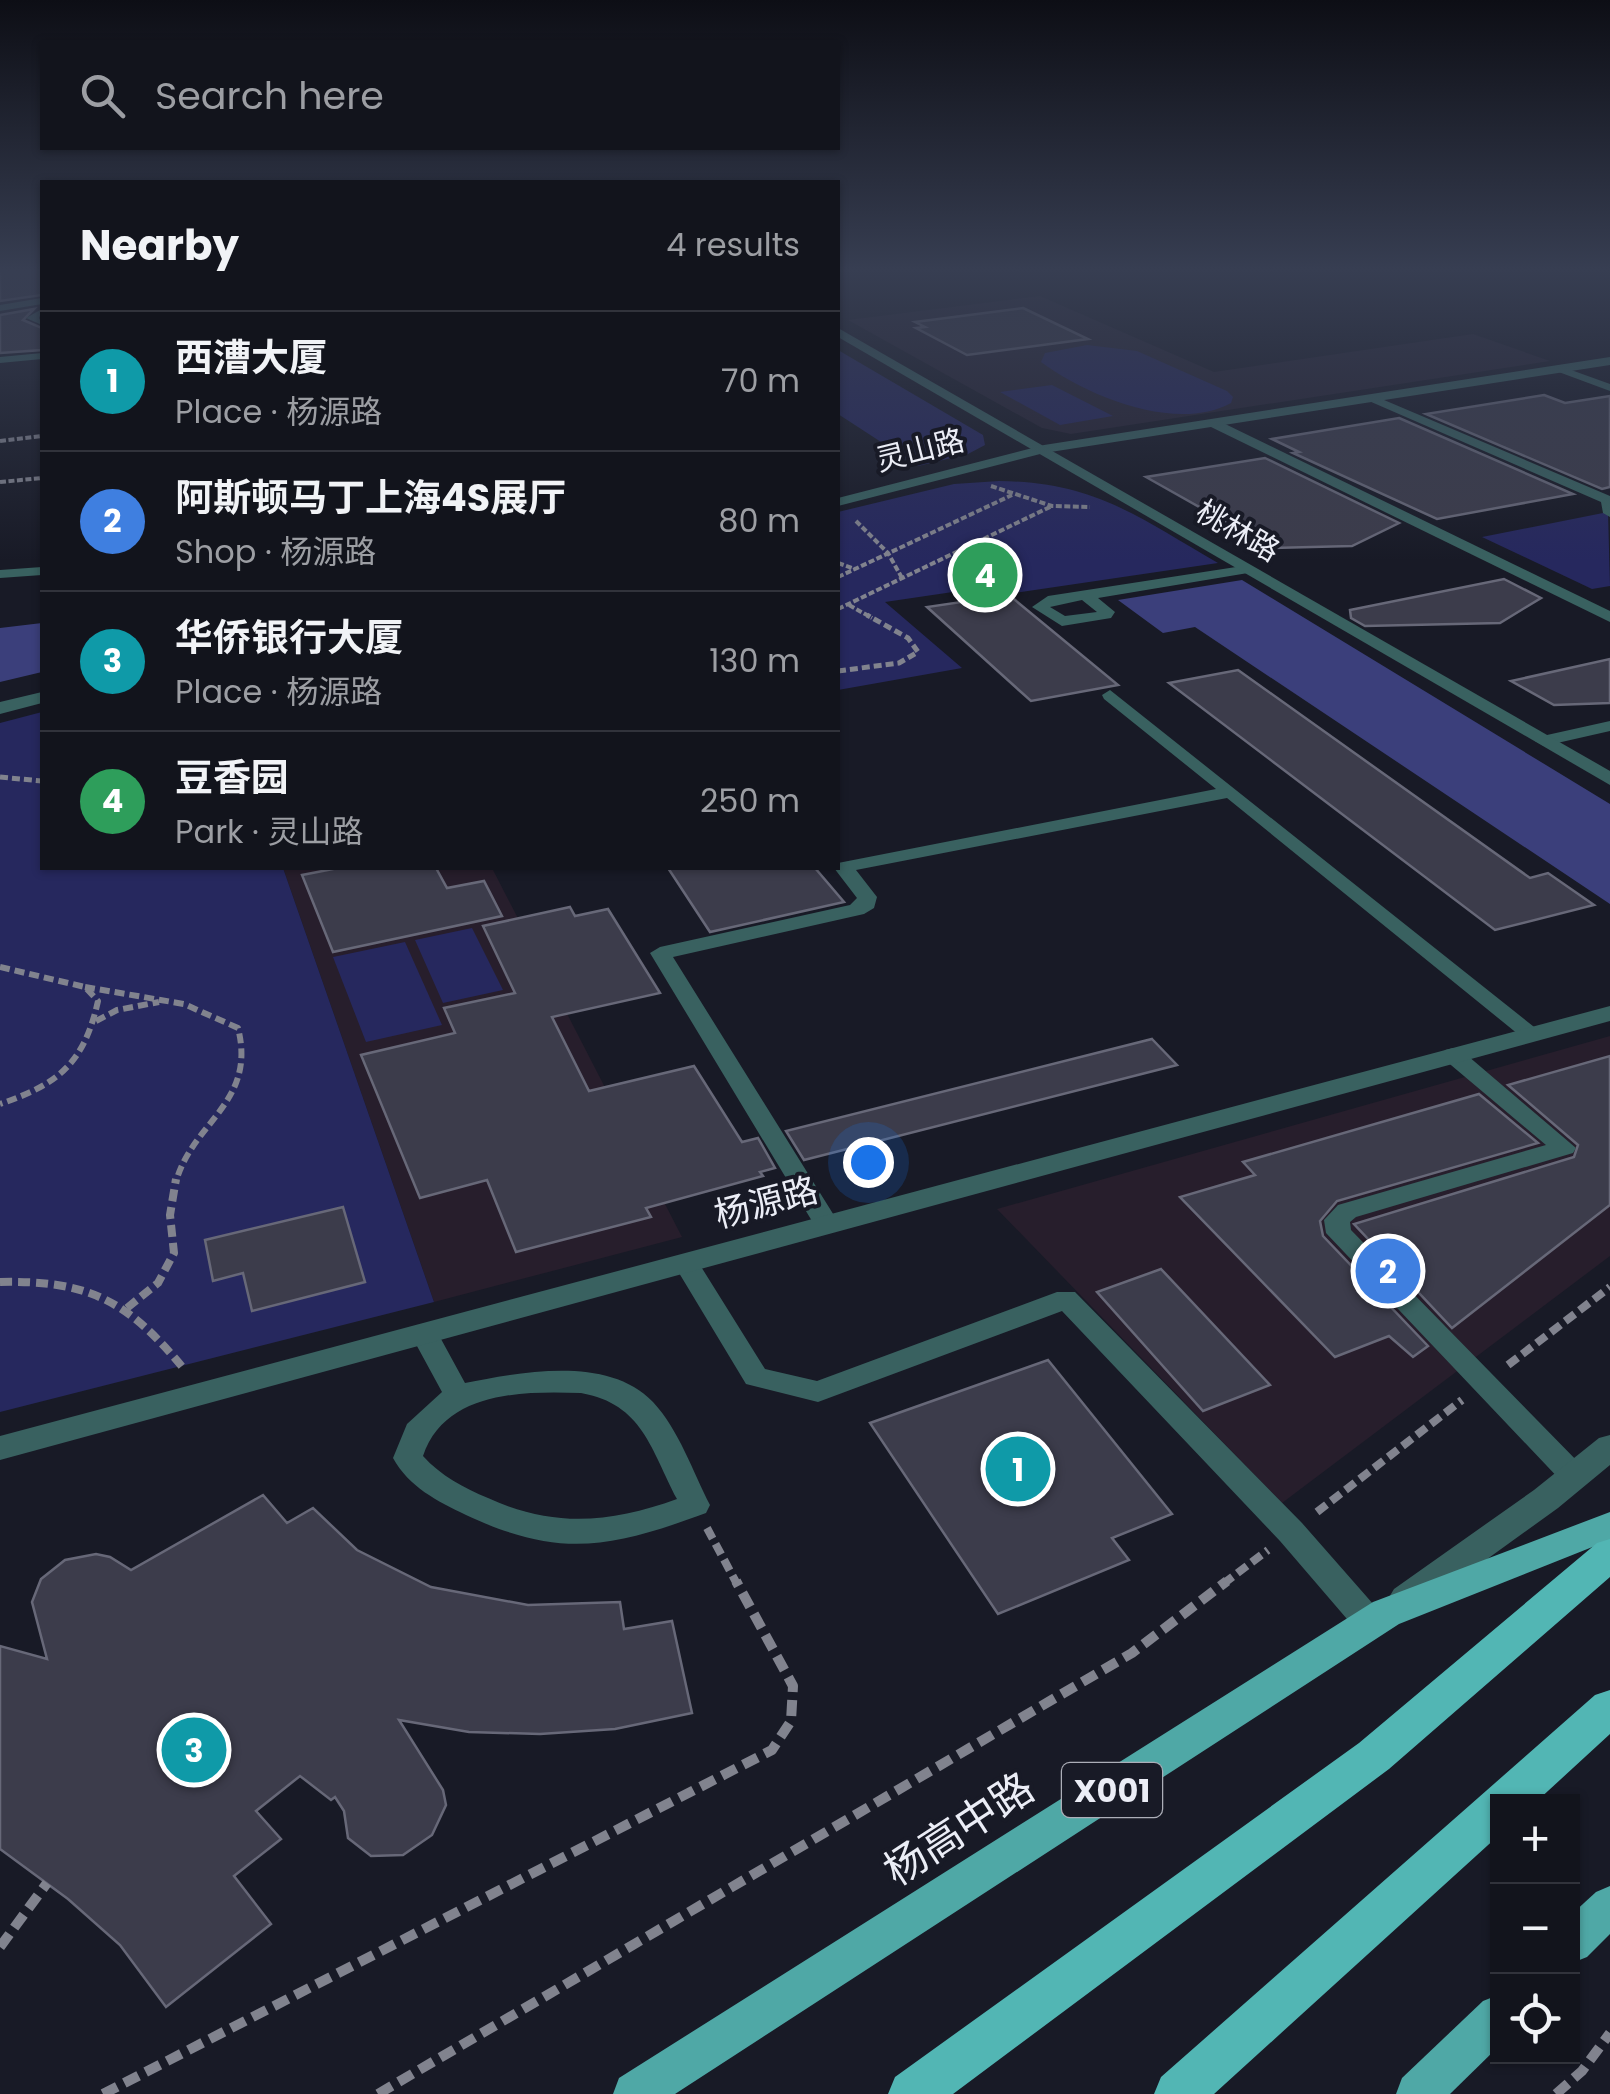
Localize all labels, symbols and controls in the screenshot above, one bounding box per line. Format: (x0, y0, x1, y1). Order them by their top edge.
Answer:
search box (40, 40, 840, 150)
icon: search (75, 68, 130, 123)
text: Search here (155, 69, 384, 122)
text: Nearby (80, 216, 239, 275)
text: 4 results (666, 222, 800, 267)
text: 西漕大厦 (175, 331, 327, 384)
text: 1 (106, 358, 119, 403)
text: 70 m (721, 358, 800, 403)
text: Place · 杨源路 (175, 389, 382, 434)
street label: 灵山路 (871, 418, 969, 482)
text: 阿斯顿马丁上海4S展厅 (175, 471, 566, 524)
street label: 桃林路 (1188, 490, 1288, 572)
text: 2 (103, 498, 122, 543)
text: 80 m (718, 498, 800, 543)
text: Shop · 杨源路 (175, 529, 376, 574)
pin: 4 (952, 538, 1018, 612)
text: 华侨银行大厦 (175, 611, 403, 664)
text: 3 (103, 638, 122, 683)
text: 130 m (709, 638, 800, 683)
text: Place · 杨源路 (175, 669, 382, 714)
text: 豆香园 (175, 751, 289, 804)
text: 4 (102, 778, 123, 823)
text: 250 m (700, 778, 800, 823)
text: Park · 灵山路 (175, 809, 363, 854)
your location (843, 1137, 894, 1188)
street label: 杨源路 (709, 1165, 823, 1239)
pin: 2 (1356, 1234, 1420, 1308)
pin: 1 (986, 1432, 1050, 1506)
pin: 3 (162, 1712, 226, 1788)
street label: 杨高中路 (872, 1759, 1046, 1899)
road number: X001 (1062, 1763, 1162, 1817)
map controls (1490, 1794, 1580, 2064)
button: + (1490, 1794, 1580, 1884)
button: − (1490, 1884, 1580, 1974)
button: locate (1490, 1974, 1580, 2064)

